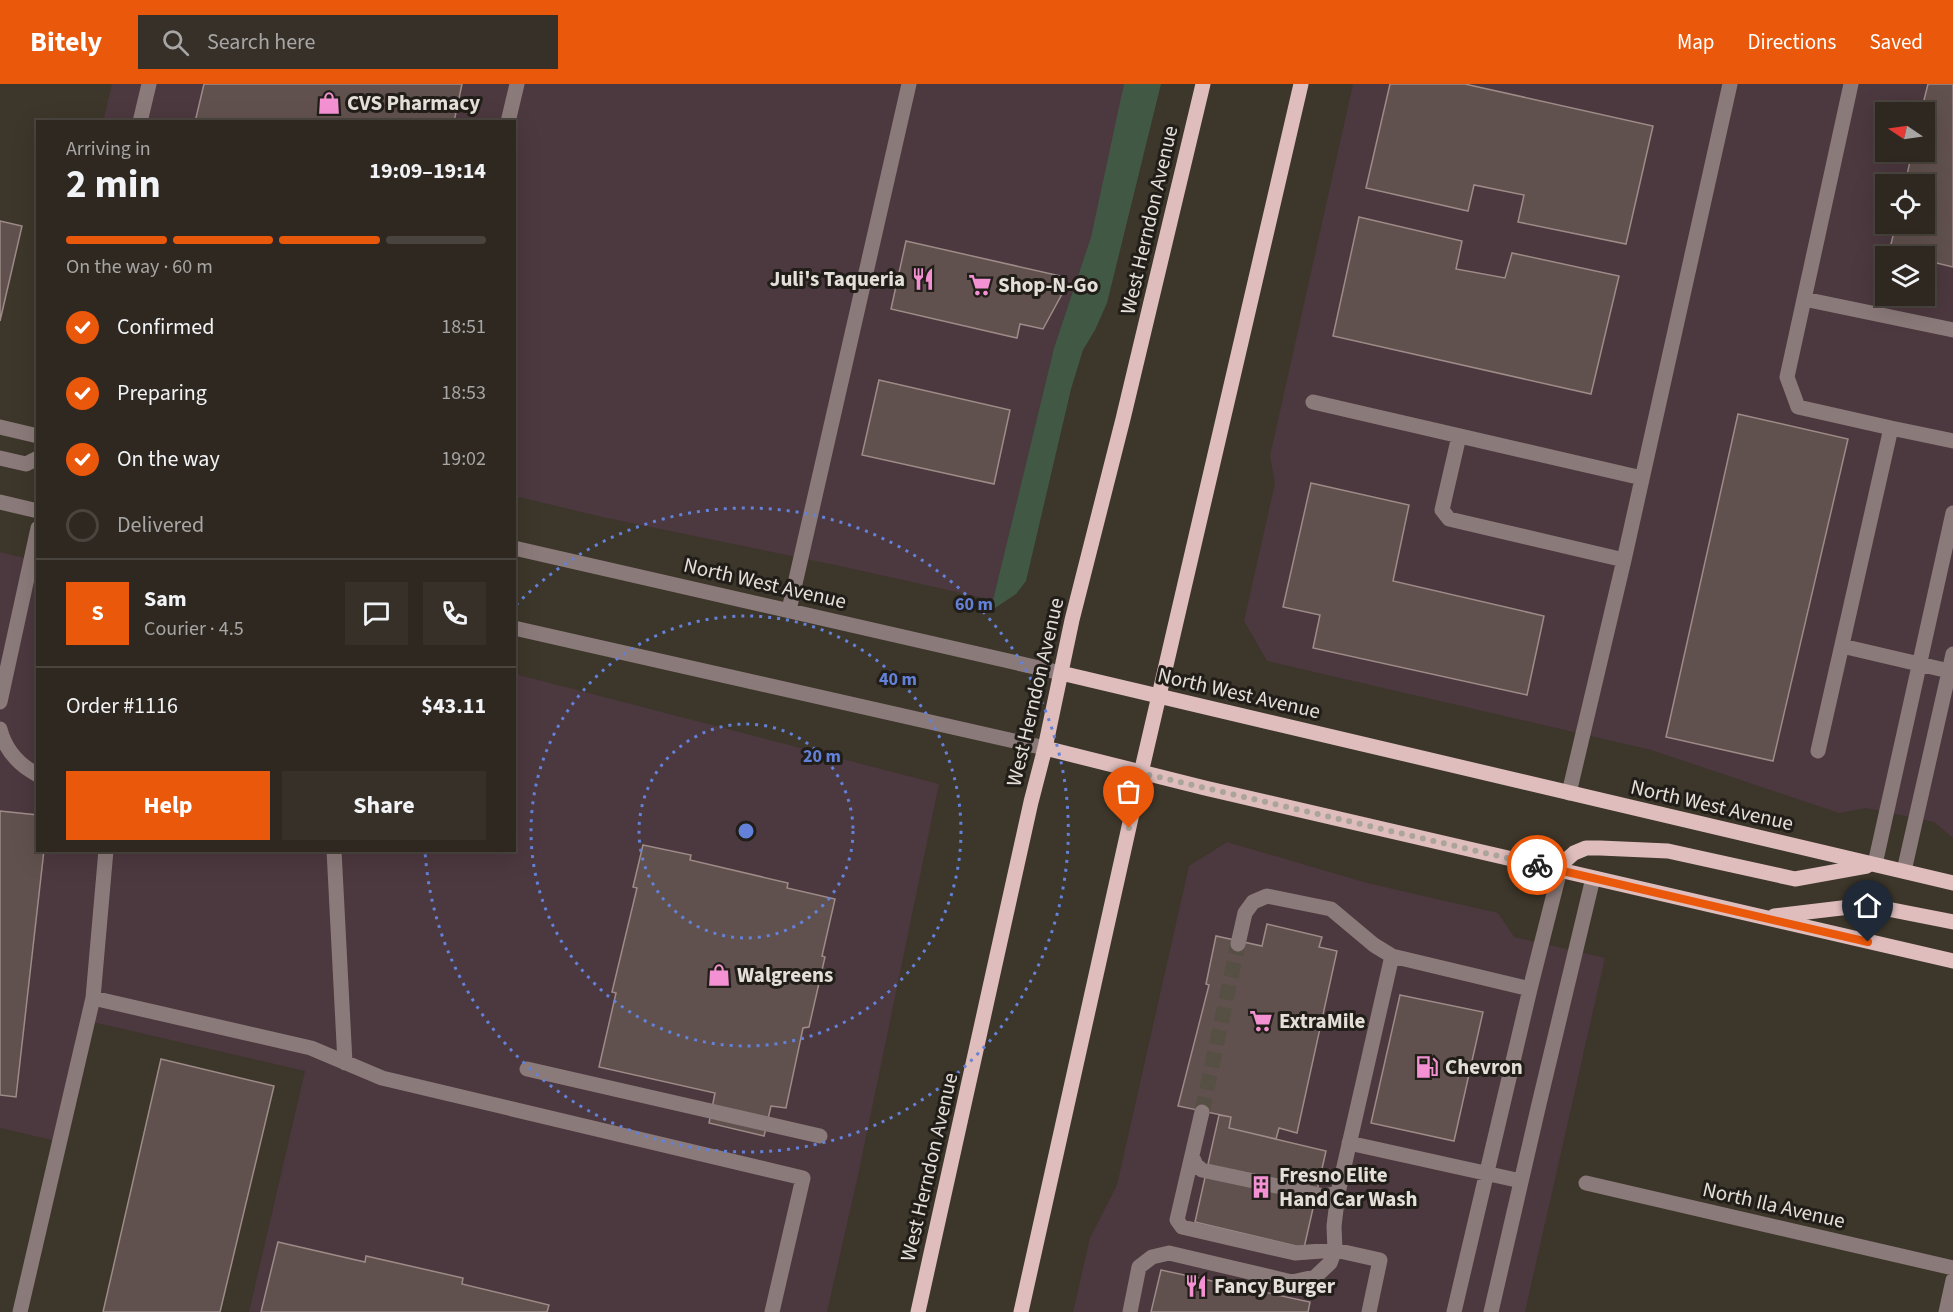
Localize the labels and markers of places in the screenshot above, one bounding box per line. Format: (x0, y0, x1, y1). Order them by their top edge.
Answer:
place label: CVS Pharmacy (347, 88, 480, 118)
shop icon: CVS Pharmacy (316, 90, 342, 116)
place label: Juli's Taqueria (770, 264, 905, 294)
restaurant icon: Juli's Taqueria (910, 266, 936, 292)
place label: Shop-N-Go (998, 270, 1098, 300)
supermarket icon: Shop-N-Go (967, 272, 993, 298)
pin (1103, 766, 1154, 828)
centre of rings (736, 821, 756, 841)
pin (1842, 880, 1893, 942)
place label: Walgreens (737, 960, 833, 990)
shop icon: Walgreens (706, 962, 732, 988)
place label: ExtraMile (1279, 1006, 1365, 1036)
supermarket icon: ExtraMile (1248, 1008, 1274, 1034)
place label: Chevron (1445, 1052, 1523, 1082)
fuel station icon: Chevron (1414, 1054, 1440, 1080)
place label: Fresno Elite Hand Car Wash (1279, 1160, 1418, 1214)
building icon: Fresno Elite Hand Car Wash (1248, 1174, 1274, 1200)
place label: Fancy Burger (1214, 1271, 1336, 1301)
restaurant icon: Fancy Burger (1183, 1273, 1209, 1299)

